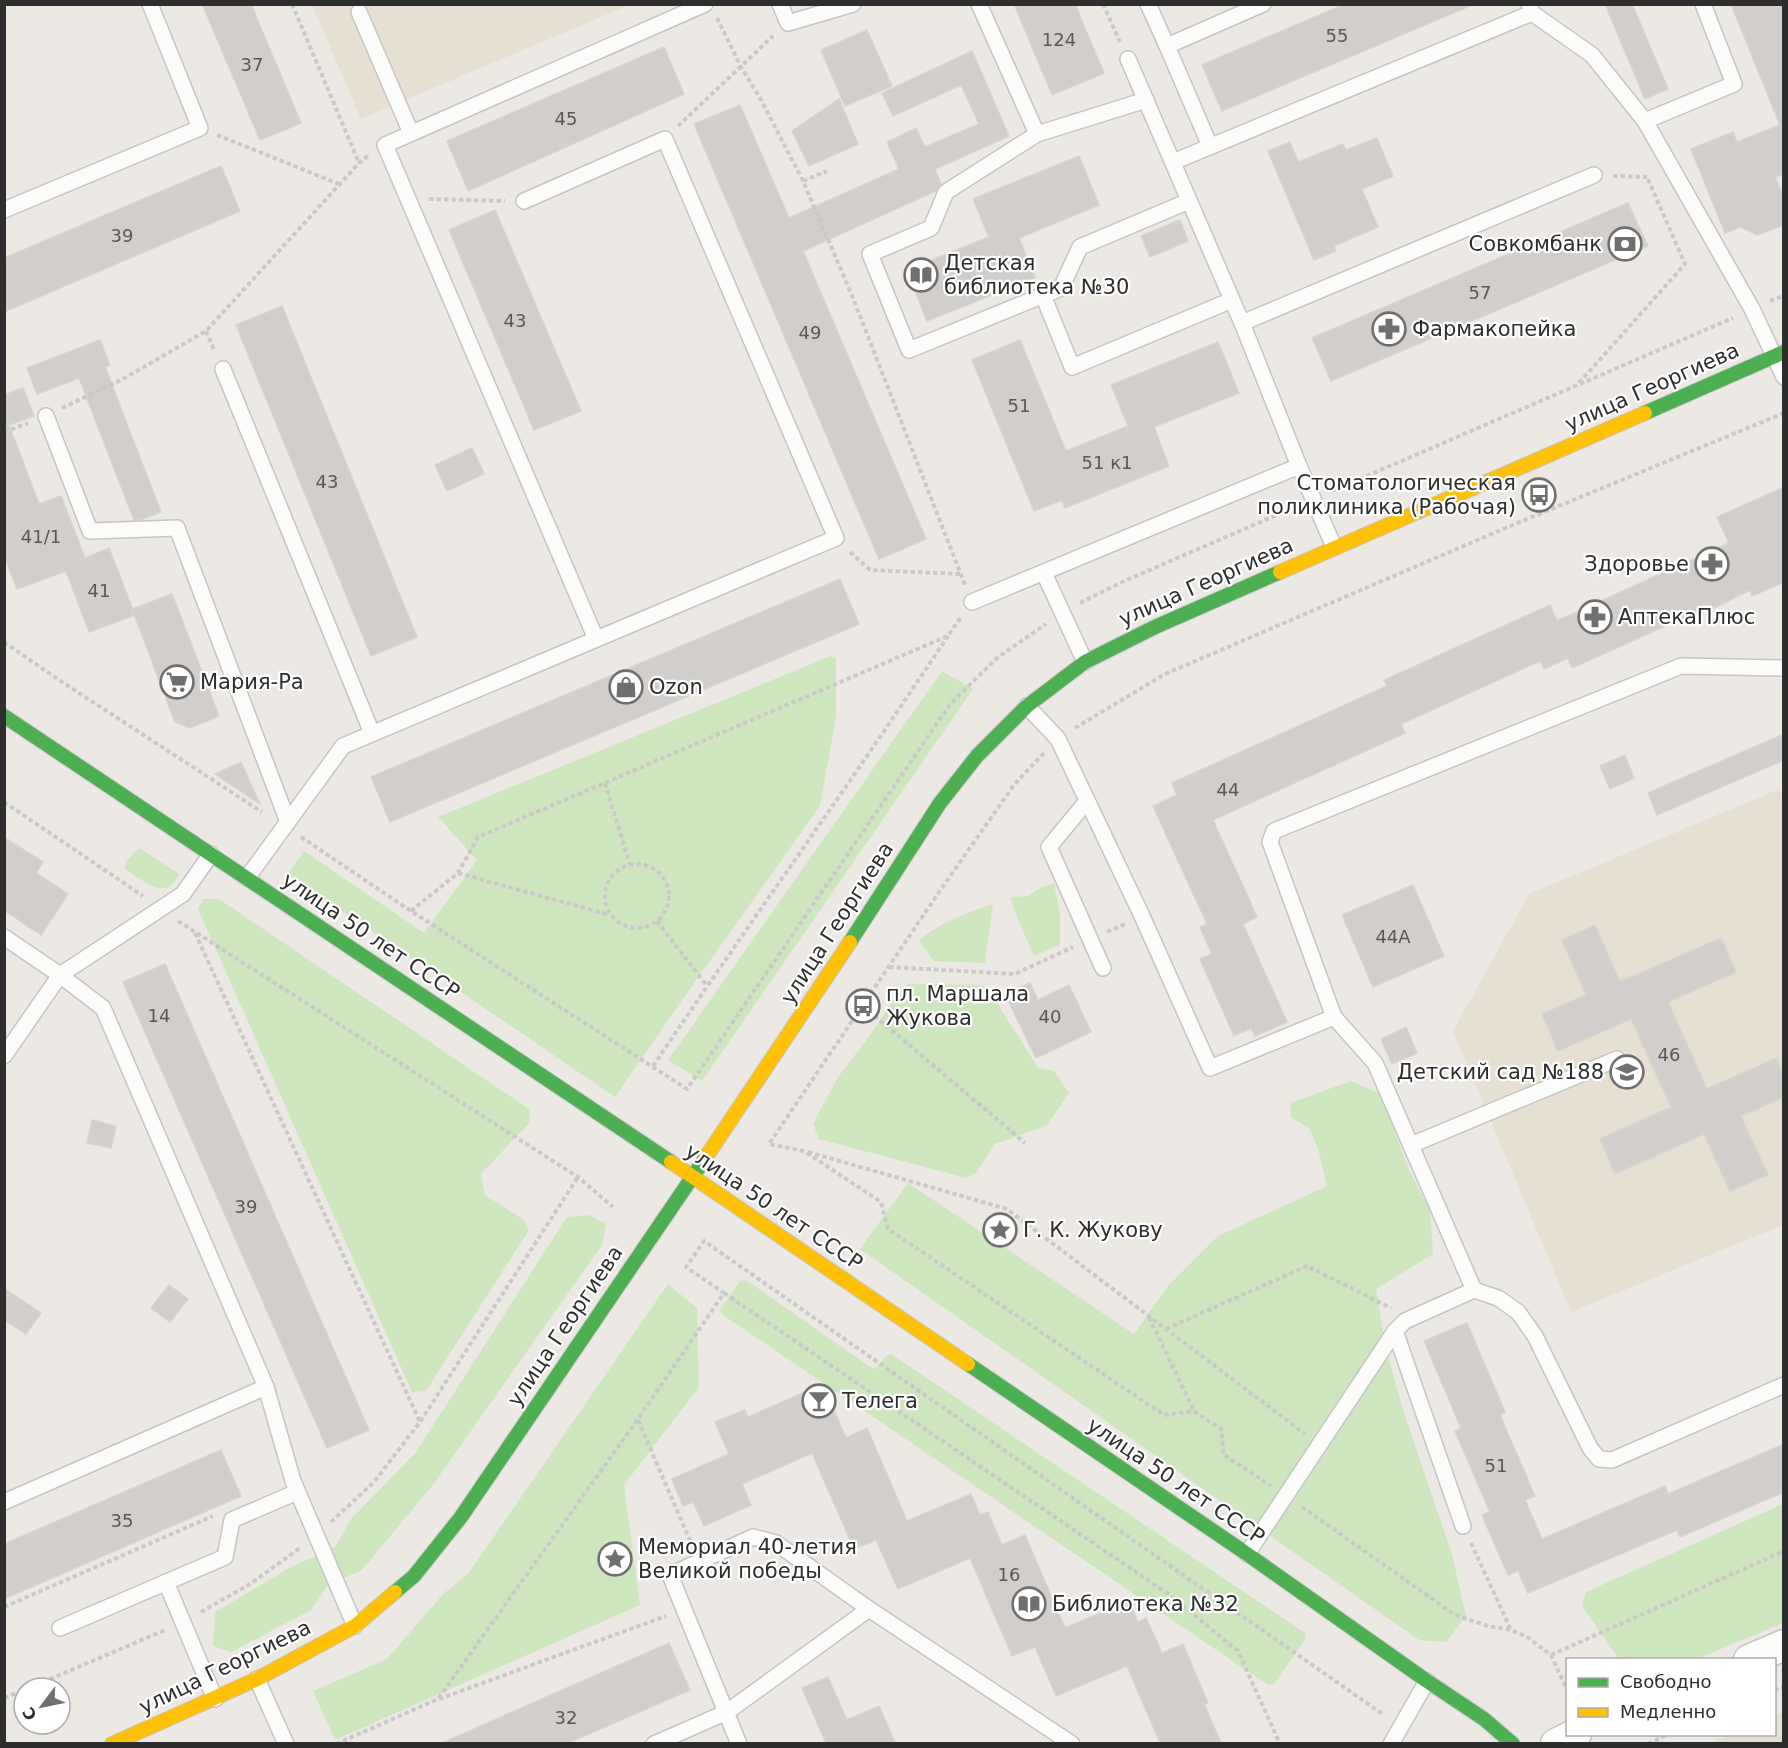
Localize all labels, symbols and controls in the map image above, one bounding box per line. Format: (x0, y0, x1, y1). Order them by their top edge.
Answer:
house number: 55 (1326, 25, 1348, 46)
house number: 124 (1042, 29, 1076, 50)
house number: 37 (241, 54, 263, 75)
house number: 45 (555, 108, 577, 129)
house number: 39 (111, 225, 133, 246)
bank icon: Совкомбанк (1607, 226, 1643, 262)
place label: Совкомбанк (1469, 232, 1602, 256)
place label: Детская библиотека №30 (944, 251, 1129, 299)
library icon: Детская библиотека №30 (903, 257, 939, 293)
house number: 57 (1469, 282, 1491, 303)
house number: 43 (504, 310, 526, 331)
pharmacy icon: Фармакопейка (1371, 311, 1407, 347)
place label: Фармакопейка (1412, 317, 1576, 341)
house number: 49 (799, 322, 821, 343)
street label: улица Георгиева (1561, 338, 1743, 436)
house number: 51 (1008, 395, 1030, 416)
house number: 51 к1 (1082, 452, 1132, 473)
house number: 43 (316, 471, 338, 492)
place label: Стоматологическая поликлиника (Рабочая) (1257, 471, 1516, 519)
bus stop icon: Стоматологическая поликлиника (Рабочая) (1521, 477, 1557, 513)
house number: 41/1 (21, 526, 61, 547)
street label: улица Георгиева (1115, 533, 1297, 631)
pharmacy icon: Здоровье (1694, 546, 1730, 582)
place label: Здоровье (1584, 552, 1689, 576)
house number: 41 (88, 580, 110, 601)
pharmacy icon: АптекаПлюс (1577, 599, 1613, 635)
place label: АптекаПлюс (1618, 605, 1755, 629)
supermarket icon: Мария-Ра (159, 664, 195, 700)
shop icon: Ozon (608, 669, 644, 705)
place label: Мария-Ра (200, 670, 304, 694)
place label: Ozon (649, 675, 703, 699)
house number: 44 (1217, 779, 1239, 800)
street label: улица Георгиева (776, 838, 898, 1008)
street label: улица 50 лет СССР (278, 868, 464, 1004)
house number: 44А (1375, 926, 1411, 947)
place label: пл. Маршала Жукова (886, 982, 1029, 1030)
bus stop icon: пл. Маршала Жукова (845, 988, 881, 1024)
house number: 14 (148, 1005, 170, 1026)
house number: 40 (1039, 1006, 1061, 1027)
house number: 46 (1658, 1044, 1680, 1065)
school or university icon: Детский сад №188 (1609, 1054, 1645, 1090)
place label: Детский сад №188 (1397, 1060, 1604, 1084)
street label: улица 50 лет СССР (681, 1139, 867, 1275)
house number: 39 (235, 1196, 257, 1217)
place icon: Г. К. Жукову (982, 1212, 1018, 1248)
place label: Г. К. Жукову (1023, 1218, 1163, 1242)
street label: улица Георгиева (502, 1241, 628, 1411)
bar icon: Телега (801, 1383, 837, 1419)
place label: Телега (841, 1389, 918, 1413)
street label: улица 50 лет СССР (1083, 1413, 1269, 1549)
house number: 51 (1485, 1455, 1507, 1476)
house number: 35 (111, 1510, 133, 1531)
place label: Мемориал 40-летия Великой победы (638, 1535, 857, 1583)
place icon: Мемориал 40-летия Великой победы (597, 1541, 633, 1577)
house number: 16 (998, 1564, 1020, 1585)
library icon: Библиотека №32 (1011, 1586, 1047, 1622)
place label: Библиотека №32 (1052, 1592, 1239, 1616)
street label: улица Георгиева (135, 1615, 315, 1719)
legend (1566, 1658, 1776, 1736)
text: Свободно (1620, 1671, 1712, 1692)
north arrow (12, 1676, 72, 1736)
text: Медленно (1620, 1701, 1716, 1722)
text: С (19, 1704, 41, 1724)
house number: 32 (555, 1707, 577, 1728)

